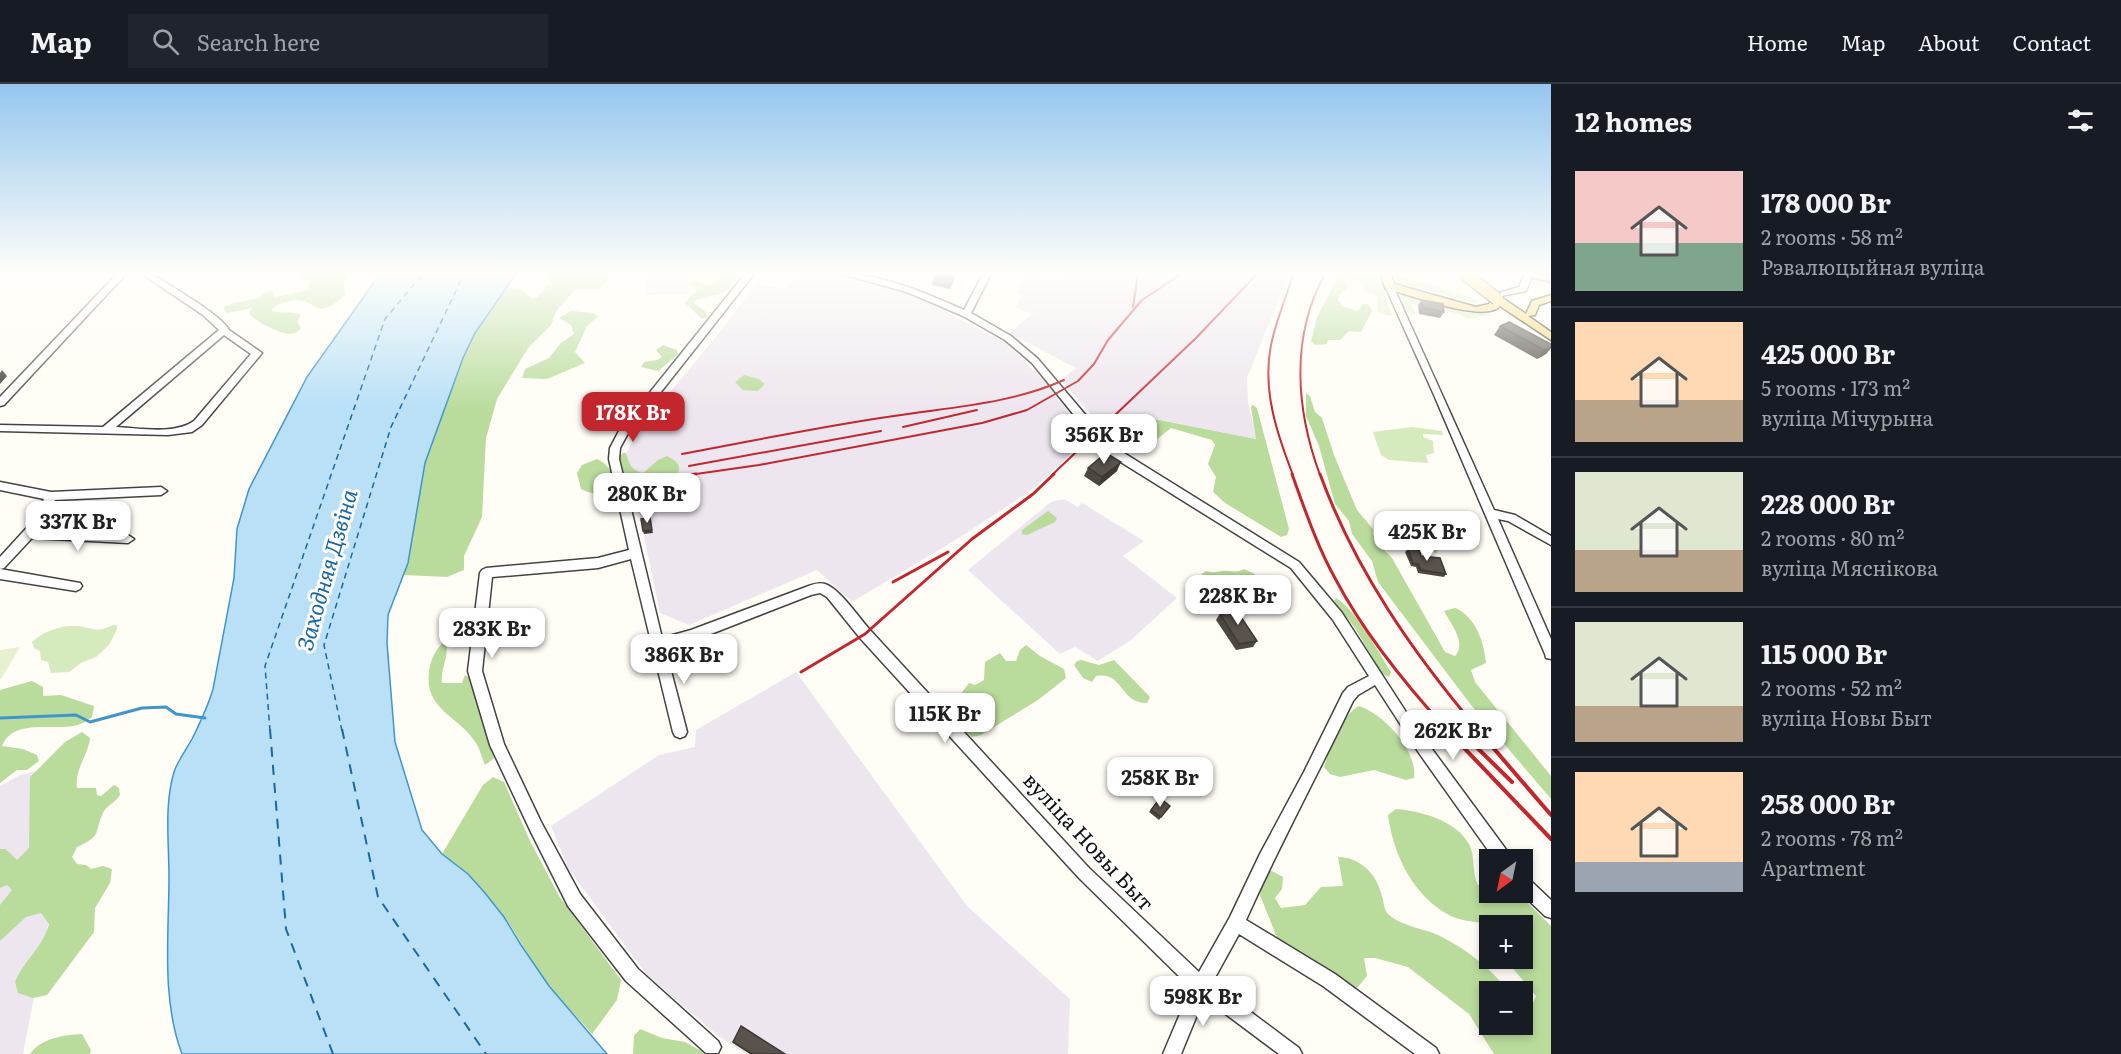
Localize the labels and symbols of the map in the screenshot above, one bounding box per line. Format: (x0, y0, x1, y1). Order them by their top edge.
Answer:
pin: 178K Br (578, 392, 688, 443)
pin: 356K Br (1049, 414, 1159, 465)
pin: 280K Br (592, 473, 702, 524)
water label: Заходняя Дзвіна (287, 485, 364, 654)
pin: 337K Br (23, 501, 133, 552)
pin: 425K Br (1372, 511, 1482, 562)
pin: 228K Br (1183, 575, 1293, 626)
pin: 283K Br (437, 608, 547, 659)
pin: 386K Br (629, 634, 739, 685)
pin: 115K Br (890, 693, 1000, 744)
pin: 262K Br (1398, 710, 1508, 761)
pin: 258K Br (1105, 757, 1215, 808)
street label: вуліца Новы Быт (1017, 764, 1162, 916)
north arrow (1479, 849, 1533, 903)
pin: 598K Br (1148, 976, 1258, 1027)

